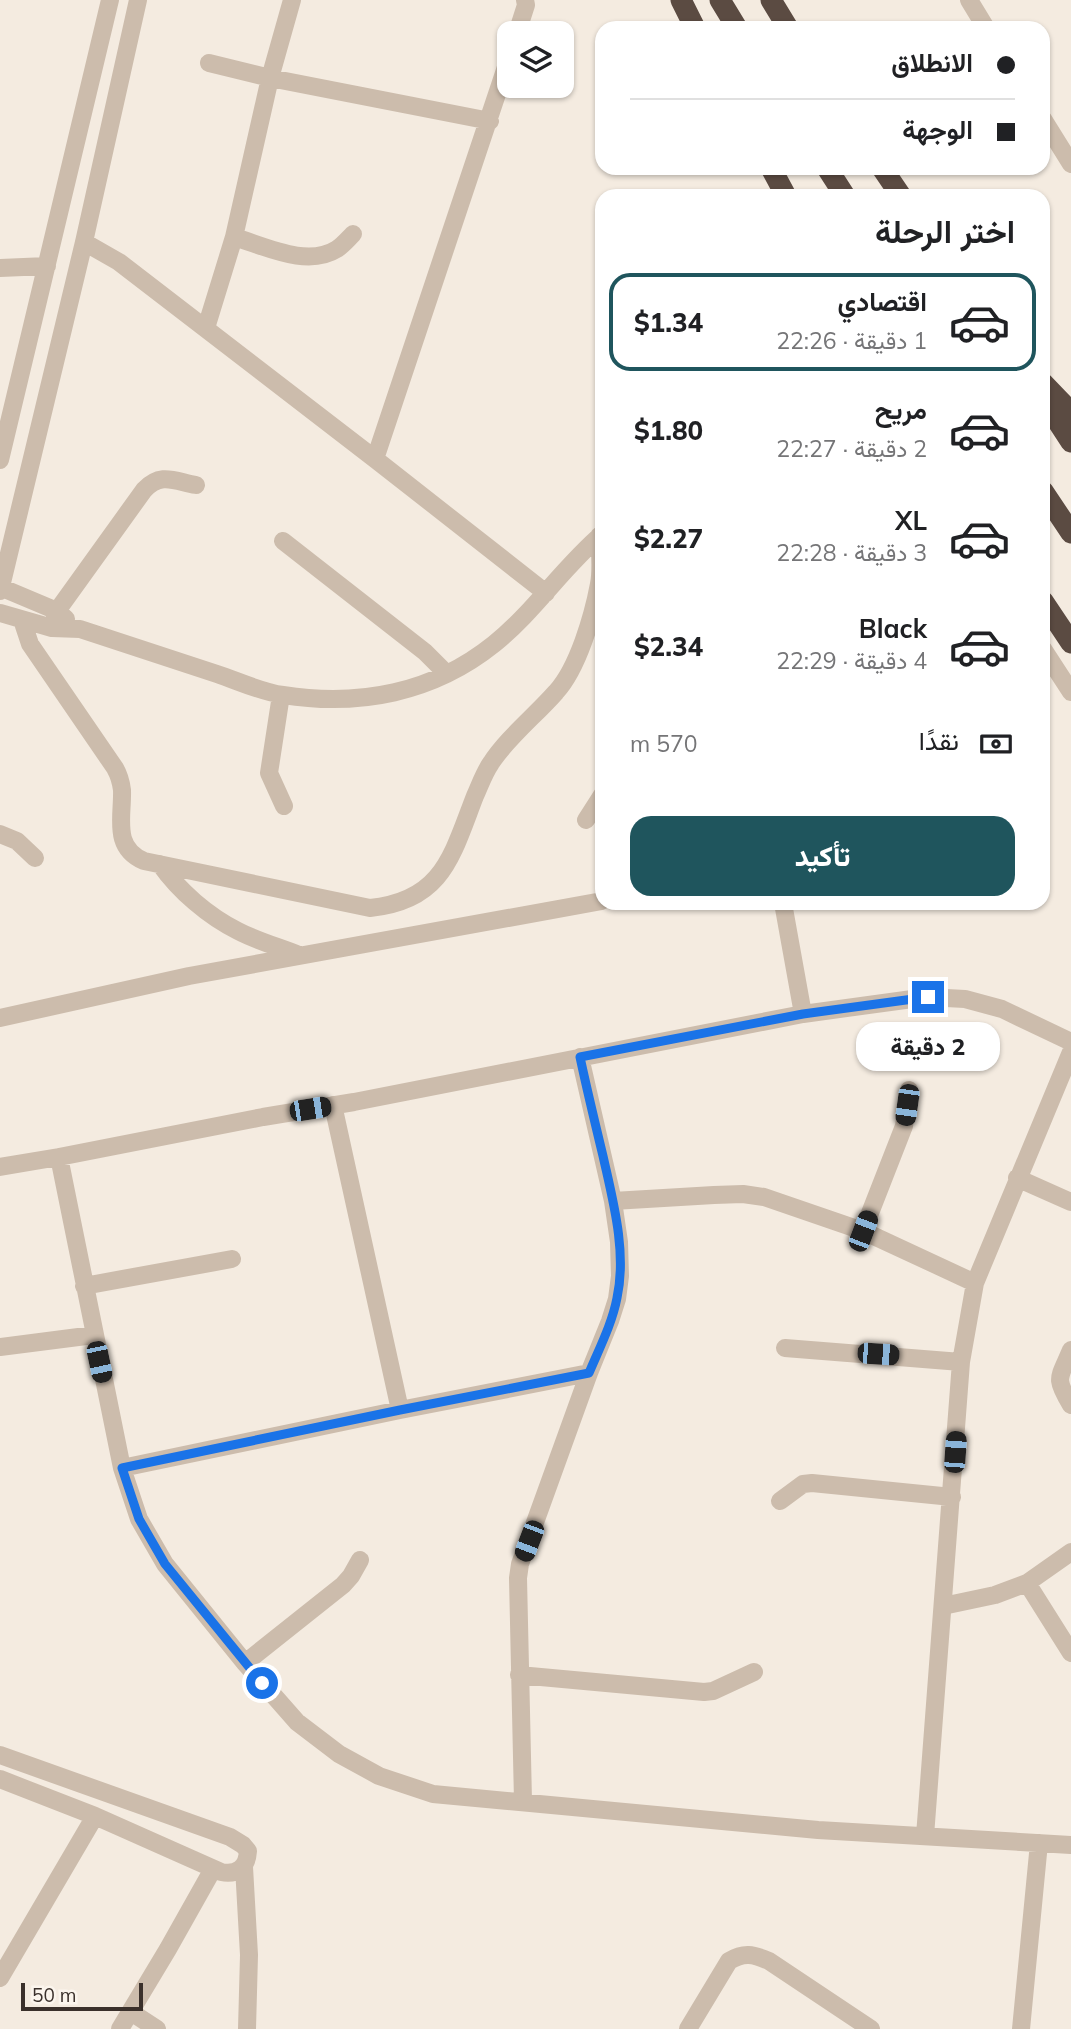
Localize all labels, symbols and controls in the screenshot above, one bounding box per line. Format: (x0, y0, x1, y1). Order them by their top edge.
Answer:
map controls (497, 21, 574, 98)
button: layers (497, 21, 574, 98)
text: الانطلاق (891, 46, 973, 79)
text: الوجهة (902, 113, 973, 146)
text: اختر الرحلة (875, 211, 1015, 251)
text: اقتصادي (838, 285, 927, 318)
icon: car (948, 291, 1011, 354)
text: $1.34 (634, 306, 703, 339)
text: 1 دقيقة · 22:26 (776, 326, 927, 355)
text: مريح (875, 393, 927, 426)
icon: car (948, 399, 1011, 462)
text: $1.80 (634, 414, 703, 447)
text: 2 دقيقة · 22:27 (776, 434, 927, 463)
text: XL (895, 504, 927, 537)
icon: car (948, 507, 1011, 570)
text: $2.27 (634, 522, 703, 555)
text: 3 دقيقة · 22:28 (776, 538, 927, 567)
text: Black (859, 612, 927, 645)
icon: car (948, 615, 1011, 678)
text: $2.34 (634, 630, 703, 663)
text: 4 دقيقة · 22:29 (776, 646, 927, 675)
text: نقدًا (919, 724, 959, 757)
icon: cash (977, 725, 1015, 763)
text: 570 m (630, 729, 698, 758)
button: تأكيد (630, 816, 1015, 896)
route end (912, 981, 944, 1013)
callout: 2 دقيقة (856, 1021, 1000, 1070)
text: 2 دقيقة (891, 1032, 965, 1061)
car (894, 1083, 921, 1127)
car (288, 1095, 333, 1123)
car (846, 1208, 881, 1254)
car (85, 1339, 114, 1385)
car (857, 1342, 900, 1366)
car (944, 1430, 967, 1474)
car (512, 1518, 547, 1564)
route start (246, 1667, 278, 1699)
scale bar (21, 1980, 144, 2012)
text: 50 m (32, 1983, 76, 2007)

